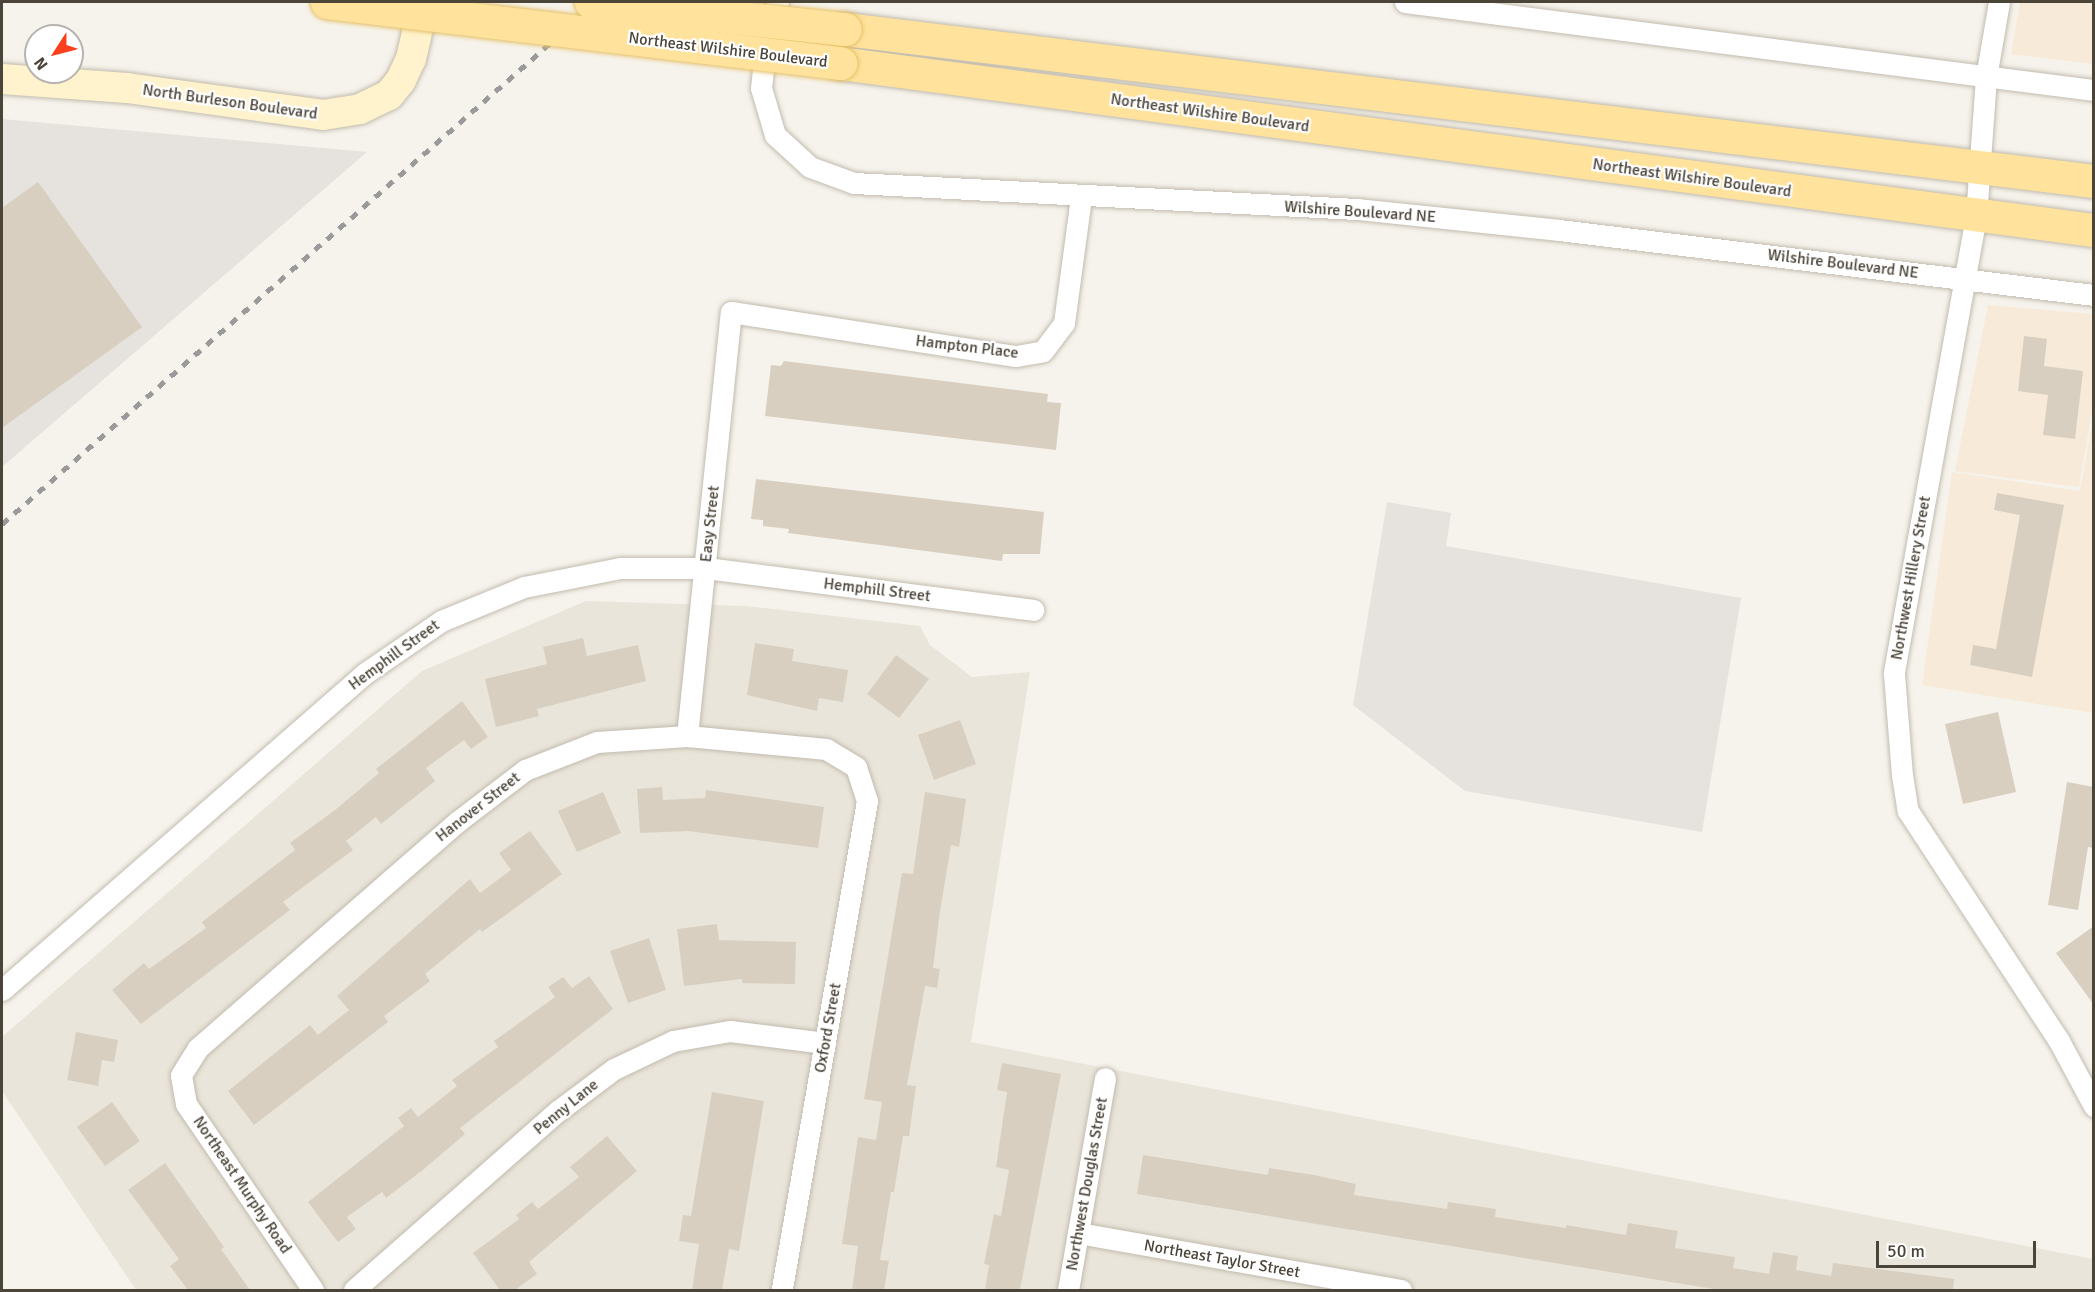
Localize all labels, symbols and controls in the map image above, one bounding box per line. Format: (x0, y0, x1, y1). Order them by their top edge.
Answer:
north arrow (24, 24, 84, 84)
street label: Northeast Wilshire Boulevard (627, 28, 829, 72)
text: N (30, 53, 52, 74)
street label: North Burleson Boulevard (141, 80, 319, 124)
street label: Northeast Wilshire Boulevard (1109, 90, 1311, 136)
street label: Northeast Wilshire Boulevard (1591, 155, 1793, 201)
street label: Wilshire Boulevard NE (1284, 197, 1436, 227)
street label: Wilshire Boulevard NE (1766, 245, 1920, 283)
street label: Hampton Place (914, 331, 1020, 363)
street label: Easy Street (696, 485, 724, 563)
street label: Northwest Hillery Street (1887, 495, 1935, 661)
street label: Hemphill Street (822, 574, 932, 606)
street label: Hemphill Street (345, 616, 443, 694)
street label: Hanover Street (432, 768, 524, 846)
street label: Oxford Street (811, 982, 845, 1074)
street label: Penny Lane (530, 1075, 602, 1139)
street label: Northwest Douglas Street (1062, 1096, 1112, 1272)
street label: Northeast Murphy Road (189, 1113, 295, 1257)
scale bar (1879, 1229, 2040, 1267)
street label: Northeast Taylor Street (1143, 1236, 1301, 1282)
text: 50 m (1887, 1240, 1925, 1262)

